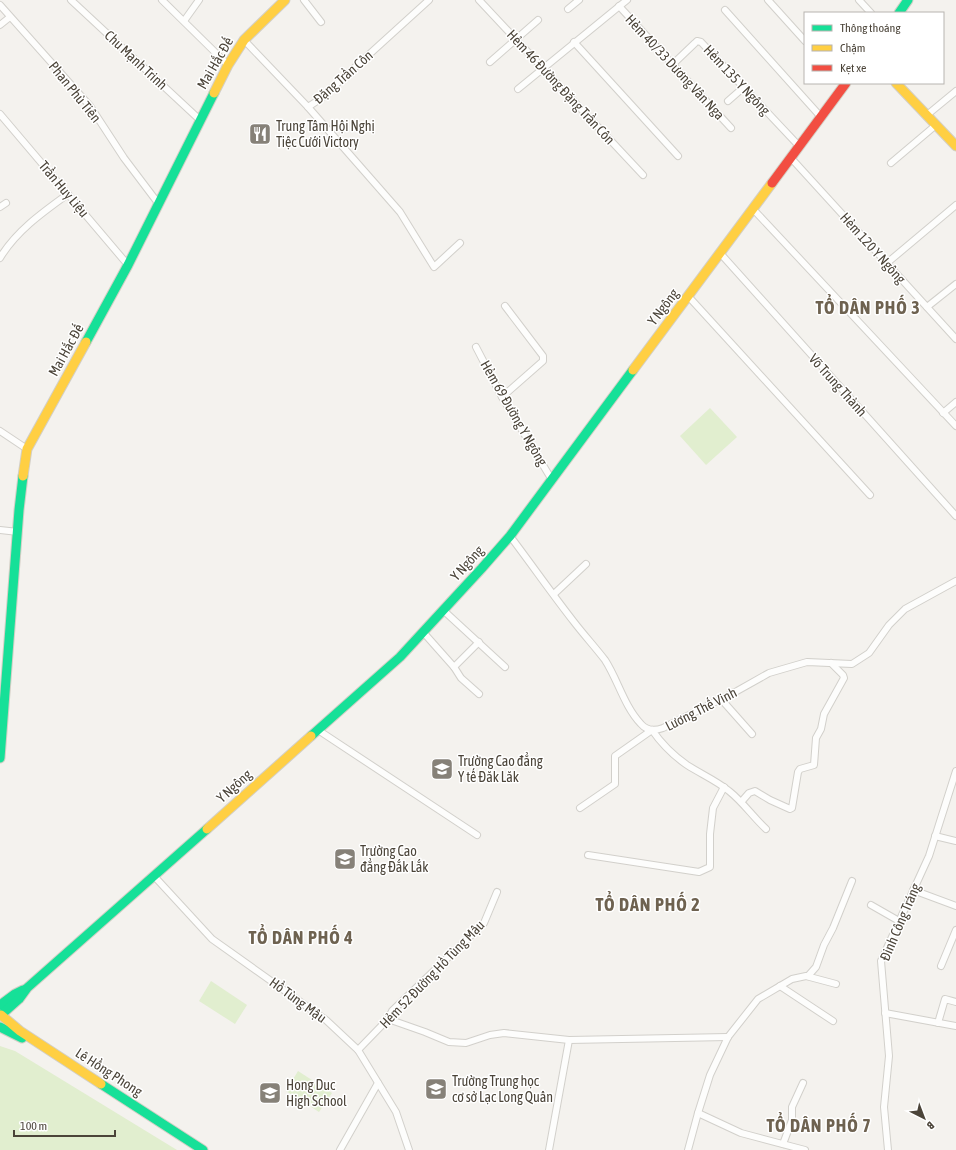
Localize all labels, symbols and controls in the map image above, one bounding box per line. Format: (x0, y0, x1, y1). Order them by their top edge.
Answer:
street label: Hẻm 40/33 Dương Vân Nga (622, 11, 728, 123)
legend (804, 12, 944, 84)
text: Thông thoáng (840, 21, 901, 35)
street label: Hẻm 46 Đường Đặng Trần Côn (504, 26, 619, 148)
street label: Chu Mạnh Trinh (102, 27, 170, 93)
street label: Mai Hắc Đế (193, 34, 236, 92)
text: Chậm (840, 41, 865, 55)
street label: Hẻm 135 Y Ngông (701, 42, 773, 118)
street label: Đặng Trần Côn (310, 46, 376, 107)
street label: Phan Phù Tiên (46, 58, 104, 126)
text: Kẹt xe (840, 61, 866, 75)
place label: Trung Tâm Hội Nghị Tiệc Cưới Victory (276, 118, 375, 150)
restaurant icon: Trung Tâm Hội Nghị Tiệc Cưới Victory (247, 121, 273, 147)
street label: Trần Huy Liệu (36, 157, 93, 220)
street label: Hẻm 120 Y Ngông (837, 209, 909, 287)
street label: Y Ngông (644, 286, 682, 328)
district label: TỔ DÂN PHỐ 3 (815, 294, 921, 318)
street label: Mai Hắc Đế (44, 321, 87, 379)
street label: Võ Trung Thành (806, 350, 870, 420)
street label: Hẻm 69 Đường Y Ngông (477, 357, 551, 469)
street label: Y Ngông (447, 542, 487, 584)
street label: Lương Thế Vinh (662, 683, 739, 734)
place label: Trường Cao đẳng Y tế Đăk Lăk (458, 752, 543, 785)
school or university icon: Trường Cao đẳng Y tế Đăk Lăk (429, 756, 455, 782)
street label: Y Ngông (213, 766, 255, 806)
place label: Trường Cao đẳng Đắk Lắk (360, 843, 429, 875)
school or university icon: Trường Cao đẳng Đắk Lắk (332, 846, 358, 872)
street label: Đinh Công Tráng (876, 881, 924, 963)
district label: TỔ DÂN PHỐ 2 (595, 891, 701, 915)
street label: Hẻm 52 Đường Hồ Tùng Mậu (376, 916, 488, 1031)
district label: TỔ DÂN PHỐ 4 (248, 924, 354, 948)
street label: Hồ Tùng Mậu (267, 973, 330, 1026)
street label: Lê Hồng Phong (73, 1044, 146, 1099)
place label: Trường Trung học cơ sở Lạc Long Quân (452, 1073, 553, 1105)
school or university icon: Trường Trung học cơ sở Lạc Long Quân (423, 1076, 449, 1102)
place label: Hong Duc High School (286, 1077, 347, 1109)
school or university icon: Hong Duc High School (257, 1080, 283, 1106)
north arrow (904, 1098, 944, 1138)
scale bar (14, 1112, 115, 1138)
district label: TỔ DÂN PHỐ 7 (766, 1112, 872, 1136)
text: 100 m (20, 1119, 47, 1133)
text: B (924, 1119, 937, 1132)

